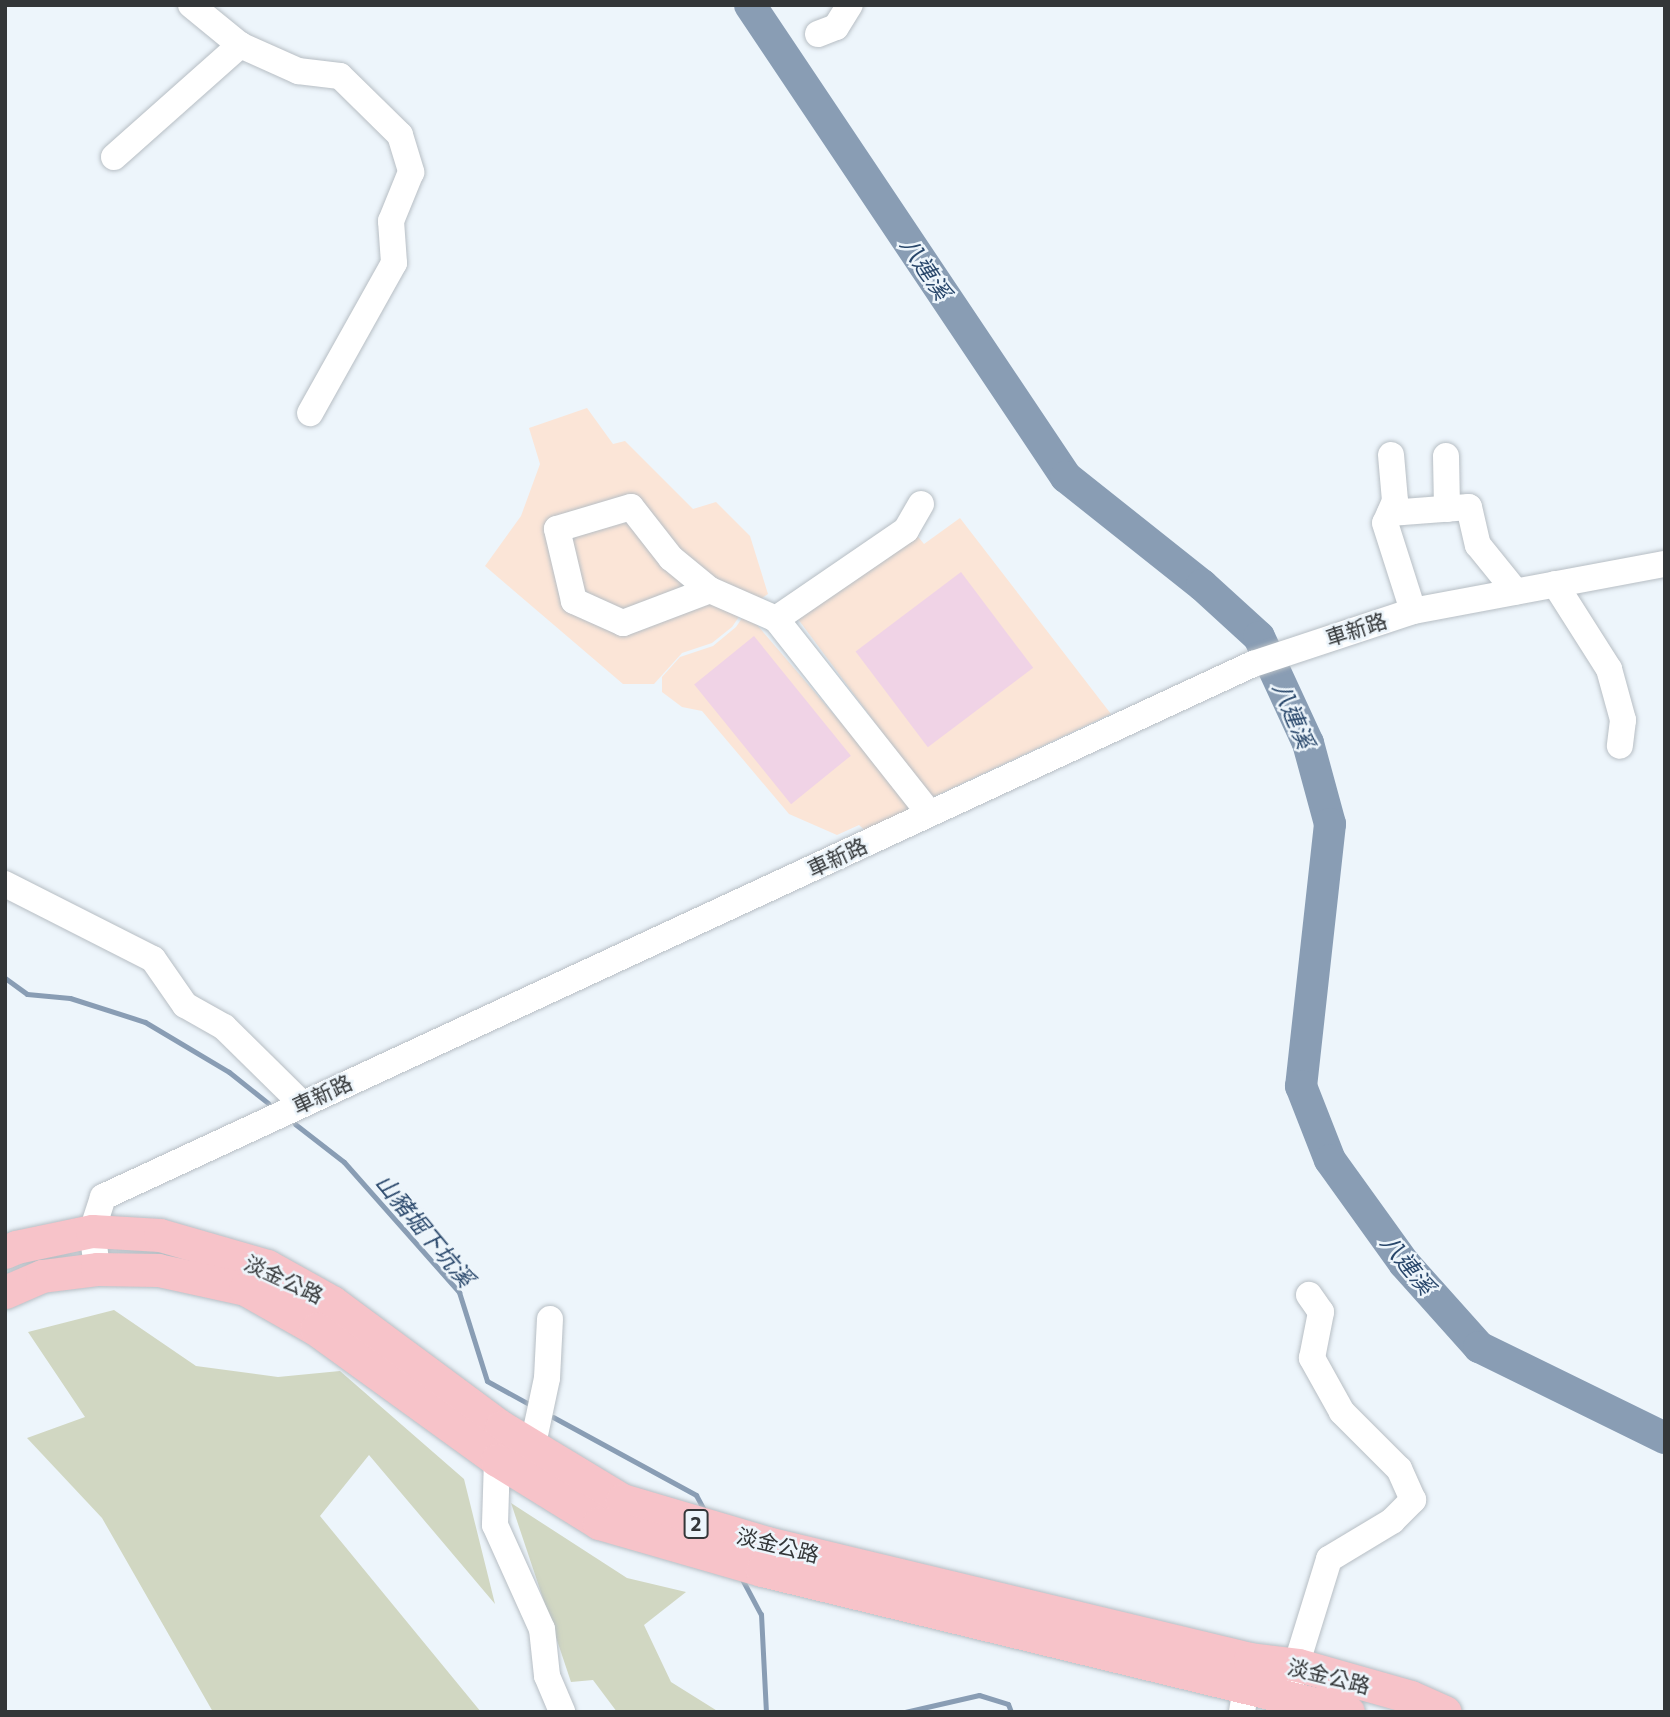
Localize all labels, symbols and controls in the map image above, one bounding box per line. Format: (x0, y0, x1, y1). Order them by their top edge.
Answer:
water label: 八連溪 (895, 232, 957, 304)
street label: 車新路 (1322, 607, 1390, 651)
water label: 八連溪 (1268, 678, 1320, 752)
street label: 車新路 (803, 832, 871, 882)
street label: 車新路 (288, 1069, 356, 1119)
water label: 山豬堀下坑溪 (370, 1168, 480, 1292)
water label: 八連溪 (1376, 1229, 1440, 1299)
street label: 淡金公路 (241, 1250, 327, 1308)
road number: 2 (682, 1508, 710, 1540)
street label: 淡金公路 (734, 1523, 822, 1567)
street label: 淡金公路 (1285, 1654, 1373, 1698)

